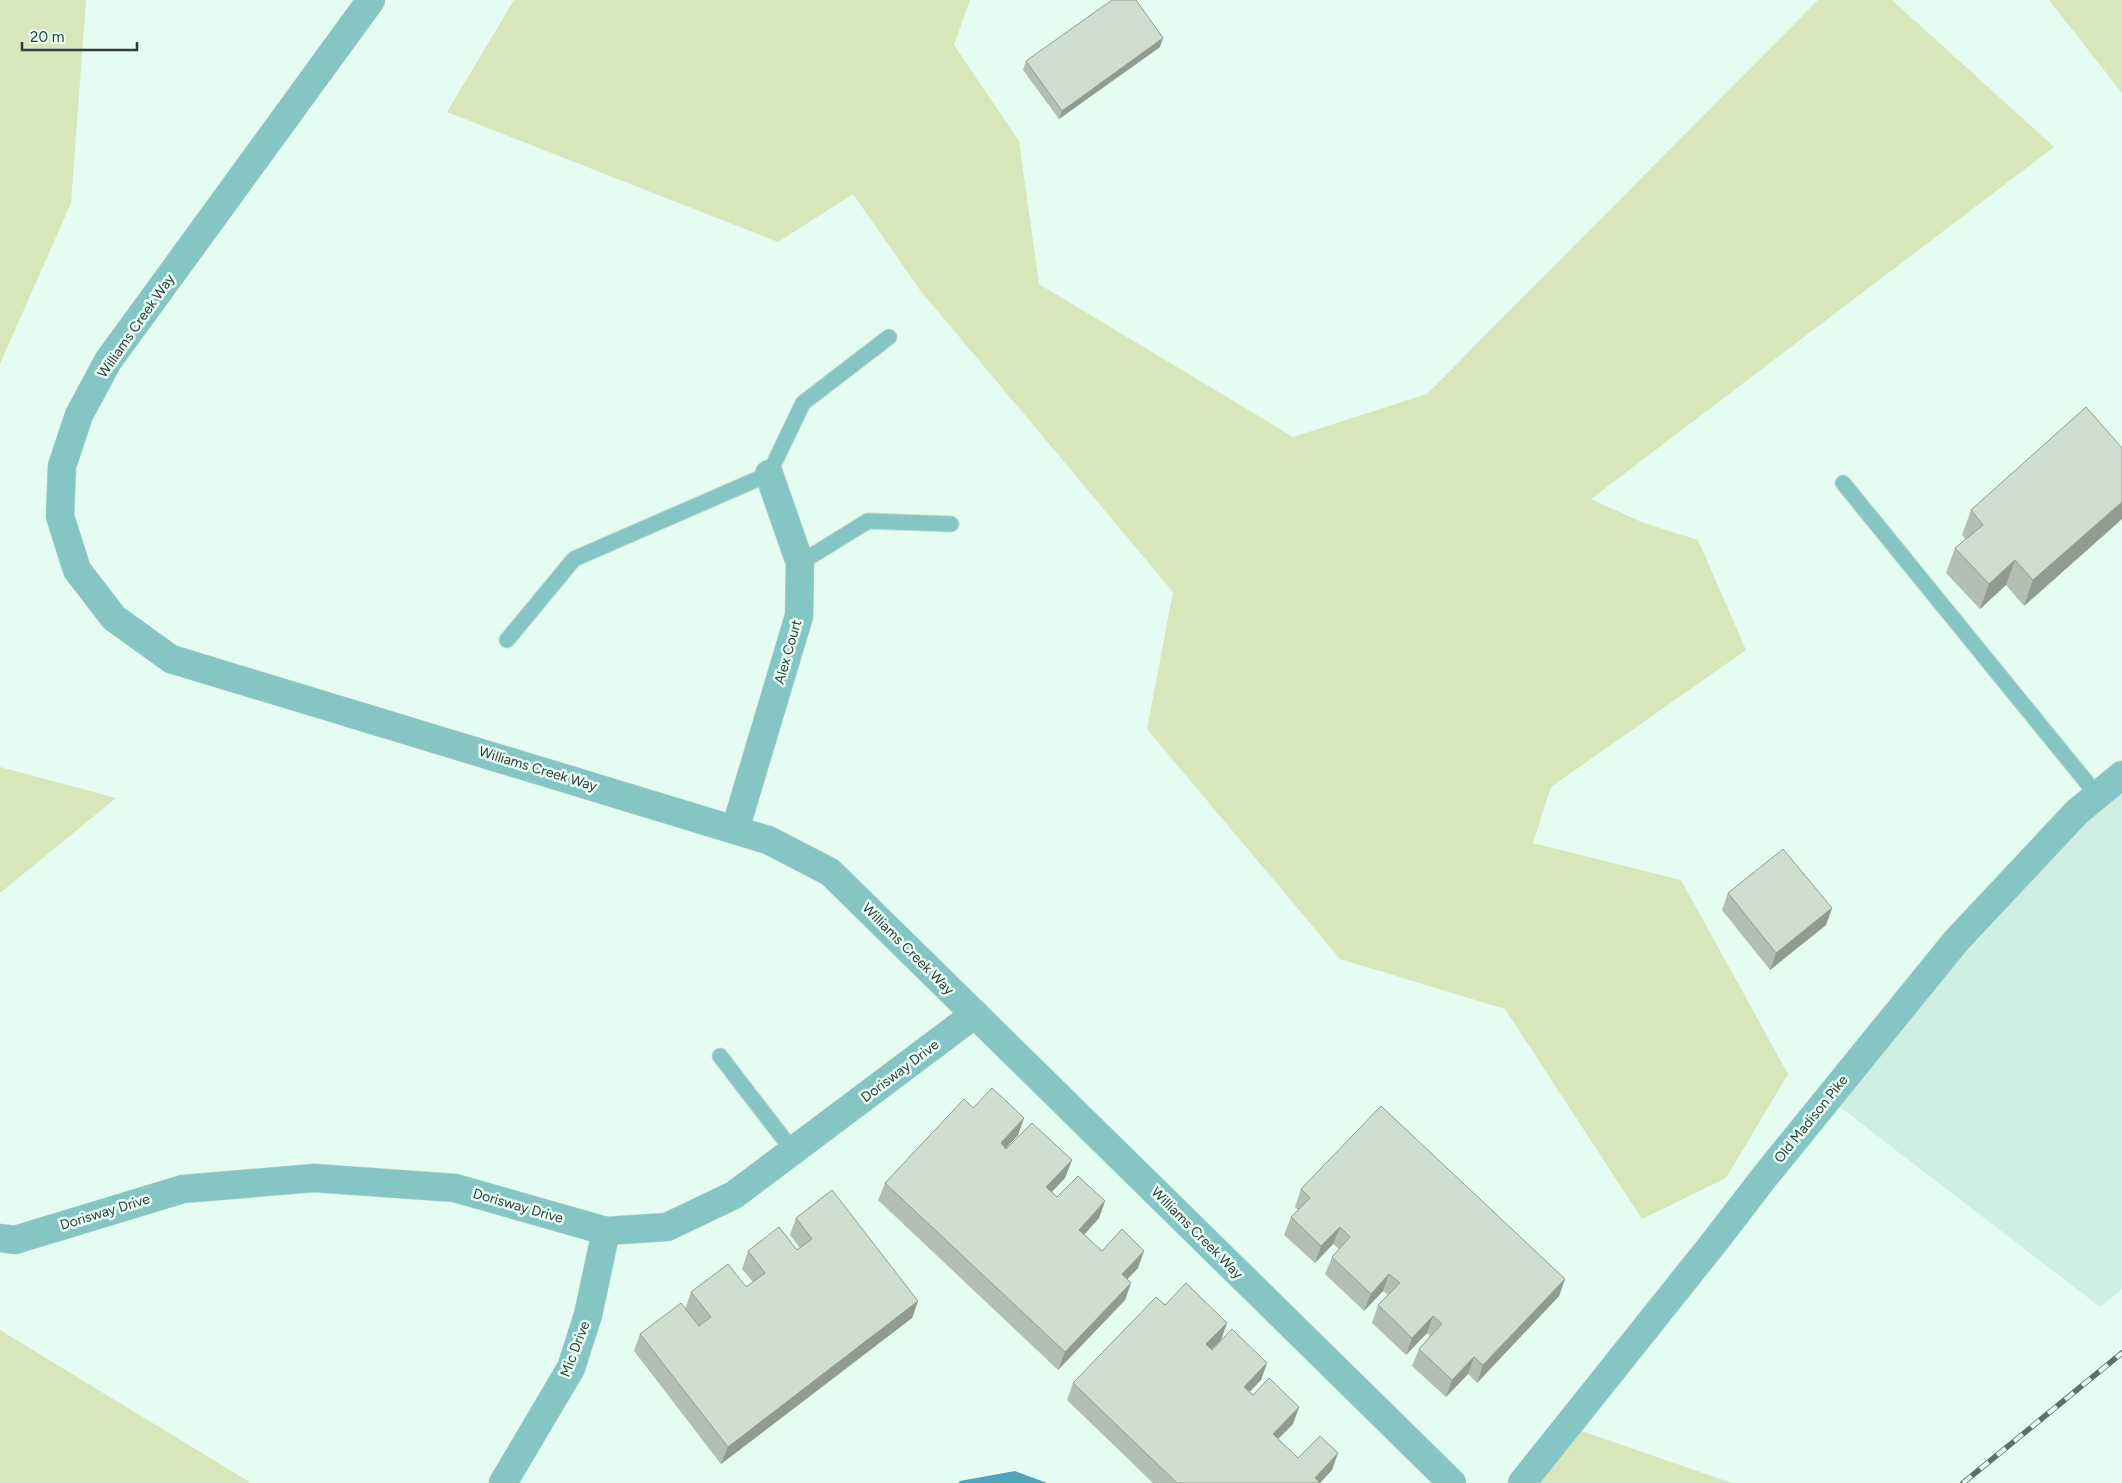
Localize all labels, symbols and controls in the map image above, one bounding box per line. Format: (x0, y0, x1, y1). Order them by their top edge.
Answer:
scale bar (22, 20, 138, 52)
text: 20 m (30, 28, 64, 46)
street label: Williams Creek Way (94, 270, 179, 381)
street label: Alex Court (771, 618, 805, 686)
street label: Williams Creek Way (477, 743, 600, 795)
street label: Williams Creek Way (859, 900, 958, 999)
street label: Dorisway Drive (858, 1036, 943, 1106)
street label: Old Madison Pike (1771, 1072, 1852, 1166)
street label: Williams Creek Way (1148, 1184, 1247, 1283)
street label: Dorisway Drive (471, 1185, 566, 1227)
street label: Dorisway Drive (58, 1190, 152, 1234)
street label: Mic Drive (557, 1318, 594, 1379)

